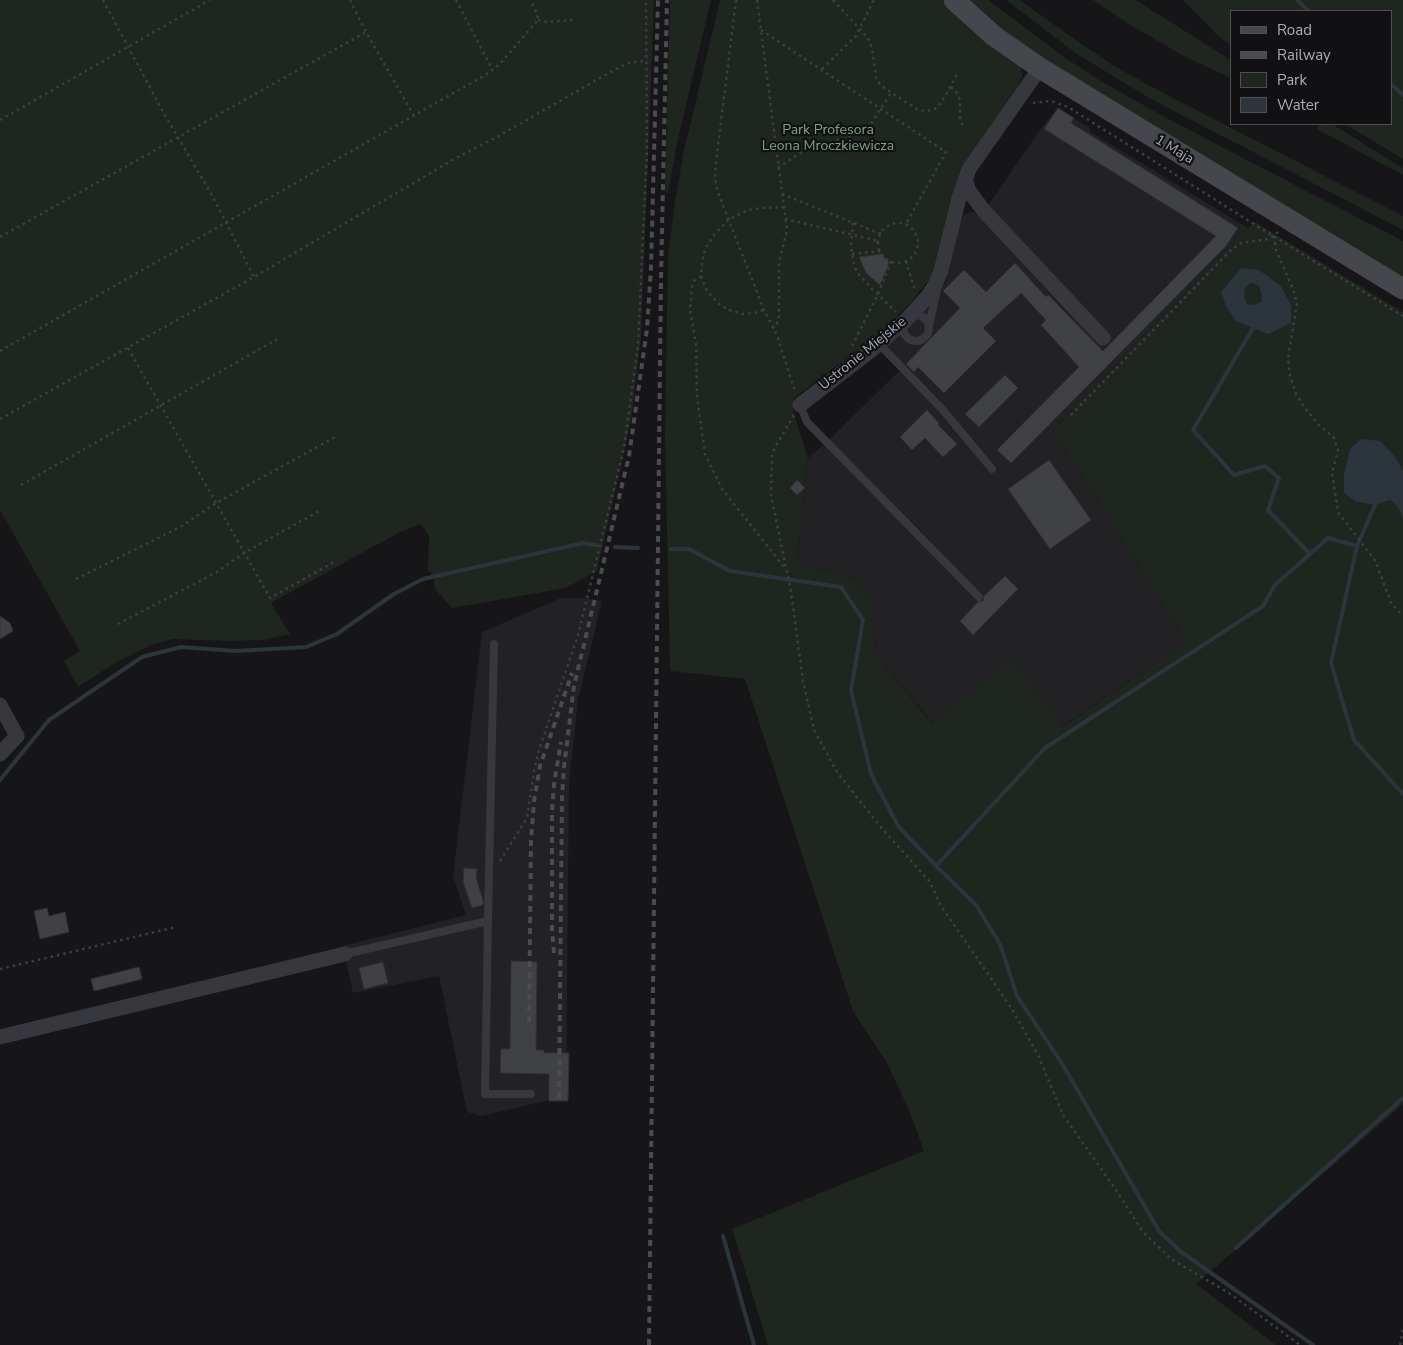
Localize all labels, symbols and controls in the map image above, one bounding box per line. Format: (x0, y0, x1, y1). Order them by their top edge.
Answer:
legend (1230, 10, 1393, 125)
text: Road (1277, 20, 1312, 40)
text: Railway (1277, 45, 1331, 65)
text: Park (1277, 70, 1307, 90)
text: Water (1277, 95, 1319, 115)
park label: Park Profesora Leona Mroczkiewicza (762, 123, 894, 156)
street label: 1 Maja (1152, 132, 1196, 168)
street label: Ustronie Miejskie (816, 314, 910, 394)

